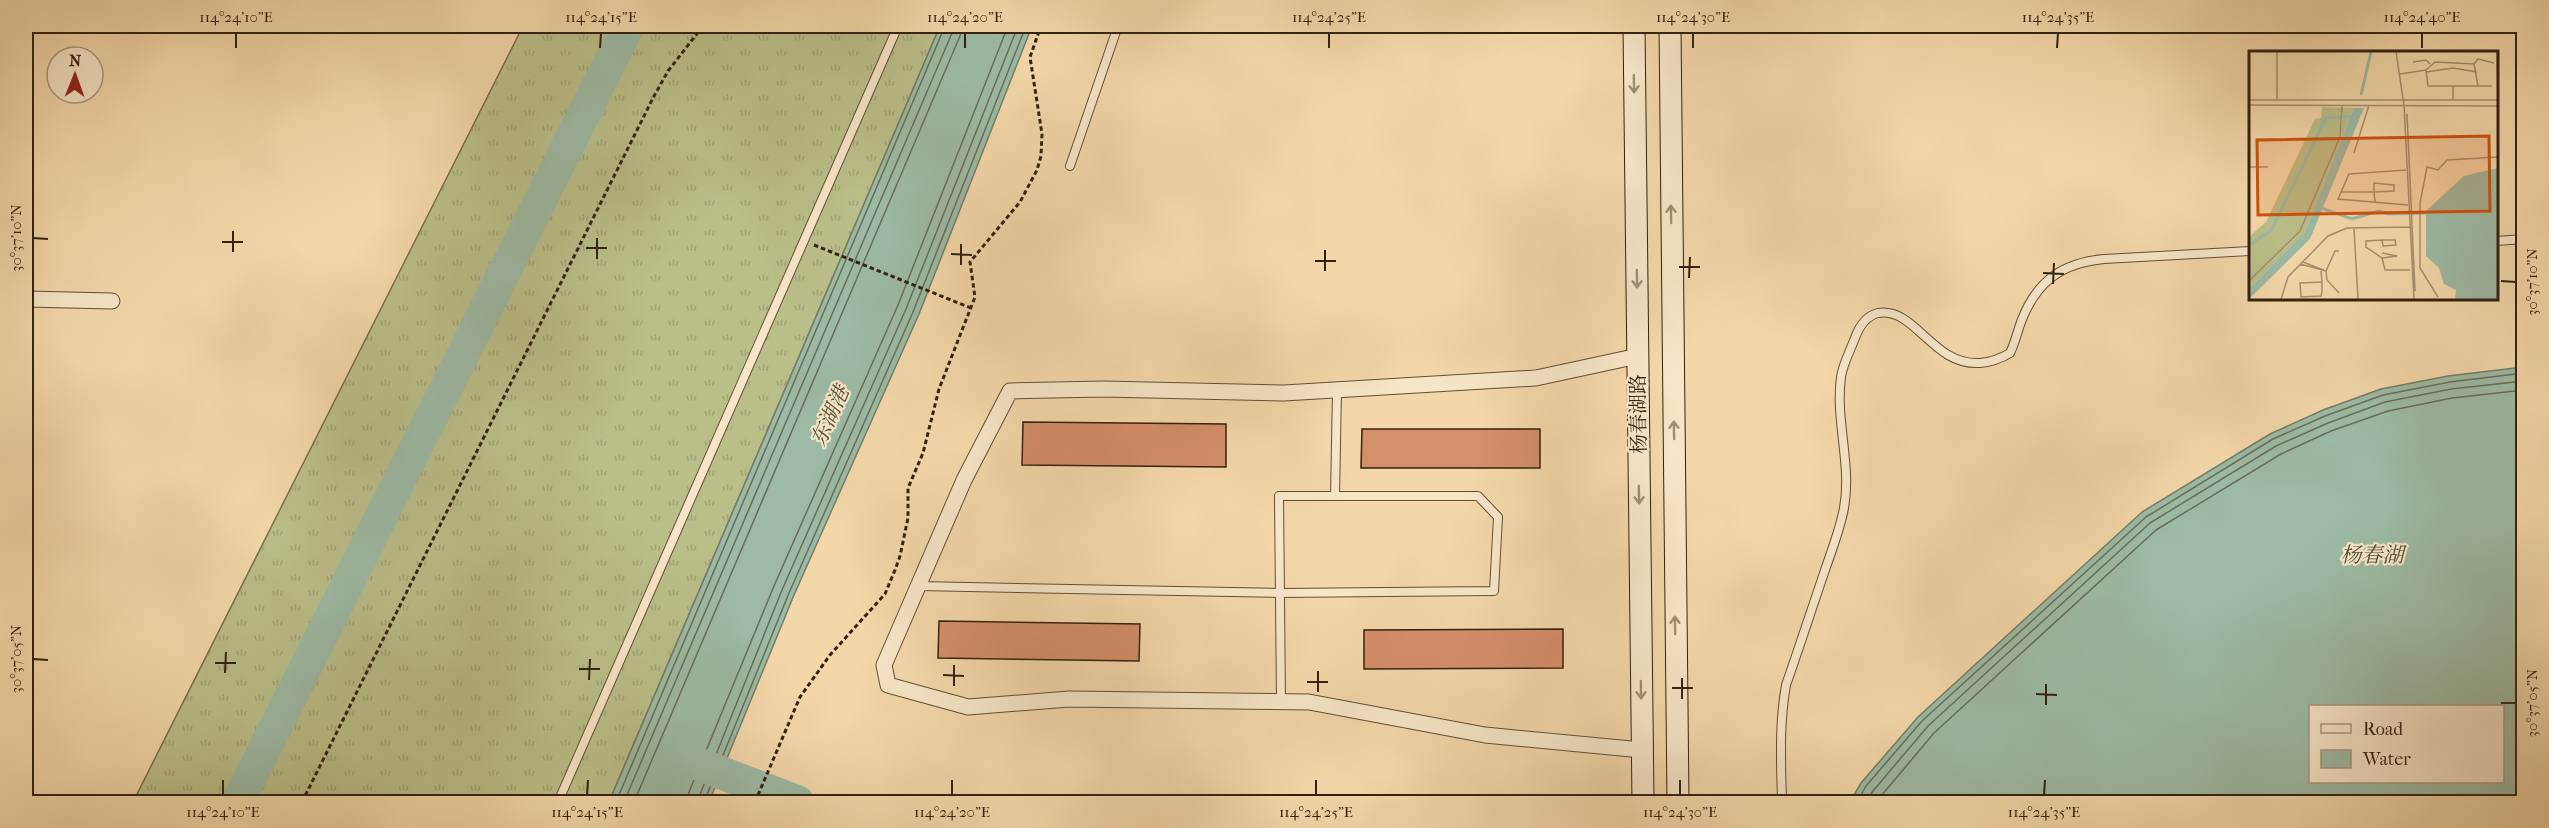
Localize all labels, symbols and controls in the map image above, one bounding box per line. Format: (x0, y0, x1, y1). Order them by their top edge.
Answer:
text: 114°24'10"E (199, 8, 273, 26)
text: 114°24'15"E (565, 8, 637, 26)
text: 114°24'20"E (927, 8, 1003, 26)
text: 114°24'25"E (1292, 8, 1366, 26)
text: 114°24'30"E (1656, 8, 1730, 26)
text: 114°24'35"E (2022, 8, 2094, 26)
text: 114°24'40"E (2384, 8, 2460, 26)
north arrow (45, 45, 105, 105)
text: N (69, 51, 82, 70)
inset map (2249, 51, 2498, 300)
one-way arrow (1629, 73, 1640, 93)
text: 30°37'10"N (7, 204, 25, 272)
one-way arrow (1666, 205, 1677, 225)
text: 30°37'10"N (2523, 248, 2541, 316)
one-way arrow (1631, 268, 1643, 288)
street label: 杨春湖路 (1626, 374, 1651, 454)
water label: 东湖港 (806, 380, 855, 450)
one-way arrow (1668, 421, 1679, 441)
one-way arrow (1633, 484, 1645, 504)
water label: 杨春湖 (2341, 543, 2407, 567)
one-way arrow (1669, 616, 1681, 636)
text: 30°37'05"N (7, 624, 25, 693)
text: 30°37'05"N (2523, 668, 2541, 737)
one-way arrow (1636, 679, 1647, 699)
legend (2309, 705, 2504, 783)
text: Road (2363, 719, 2403, 740)
text: Water (2362, 749, 2411, 770)
text: 114°24'10"E (186, 803, 260, 821)
text: 114°24'15"E (551, 803, 623, 821)
text: 114°24'20"E (914, 803, 990, 821)
text: 114°24'25"E (1279, 803, 1353, 821)
text: 114°24'30"E (1643, 803, 1717, 821)
text: 114°24'35"E (2008, 803, 2080, 821)

